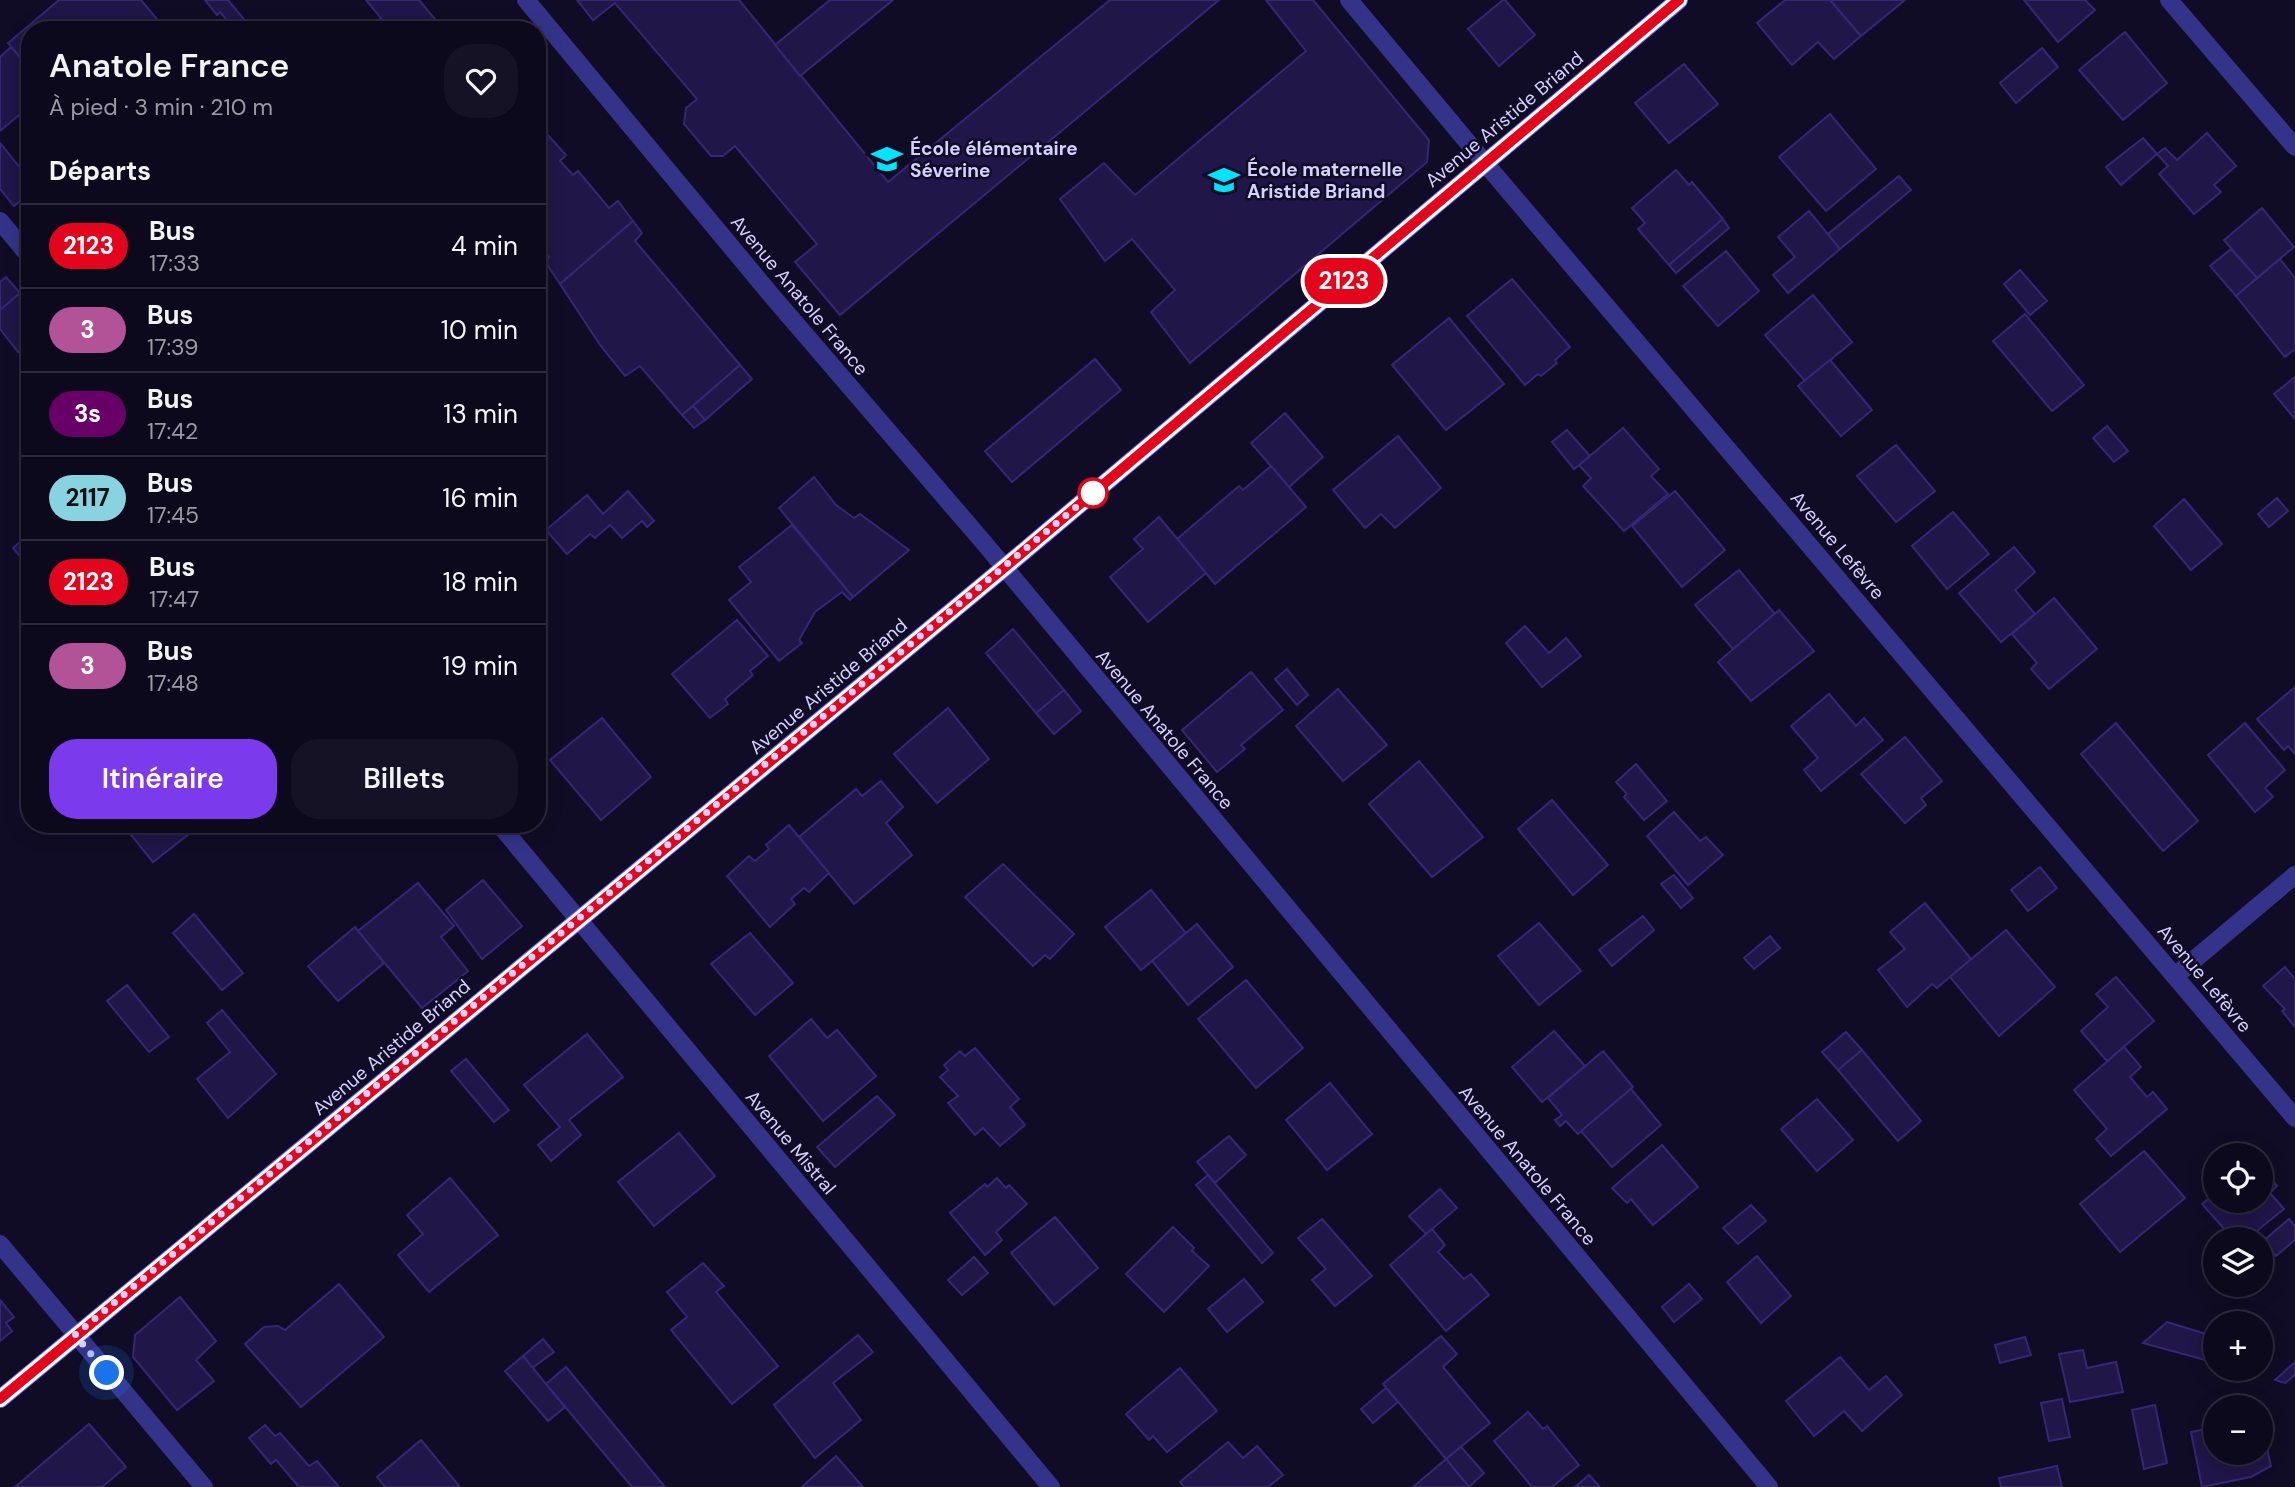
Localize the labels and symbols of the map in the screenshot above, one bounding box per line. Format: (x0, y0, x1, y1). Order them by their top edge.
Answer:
street label: Avenue Aristide Briand (1420, 46, 1589, 193)
place label: École élémentaire Séverine (910, 136, 1078, 183)
school or university icon: École élémentaire Séverine (870, 142, 904, 176)
place label: École maternelle Aristide Briand (1247, 157, 1403, 204)
school or university icon: École maternelle Aristide Briand (1207, 163, 1241, 197)
street label: Avenue Anatole France (725, 210, 874, 381)
line badge: 2123 (1295, 258, 1393, 304)
unlabelled marker (1078, 478, 1108, 508)
street label: Avenue Lefèvre (1785, 486, 1890, 605)
street label: Avenue Aristide Briand (744, 613, 913, 760)
street label: Avenue Anatole France (1090, 644, 1239, 815)
street label: Avenue Lefèvre (2152, 919, 2257, 1038)
street label: Avenue Aristide Briand (307, 974, 476, 1121)
street label: Avenue Anatole France (1453, 1080, 1602, 1251)
street label: Avenue Mistral (740, 1085, 841, 1200)
your location (89, 1355, 124, 1390)

